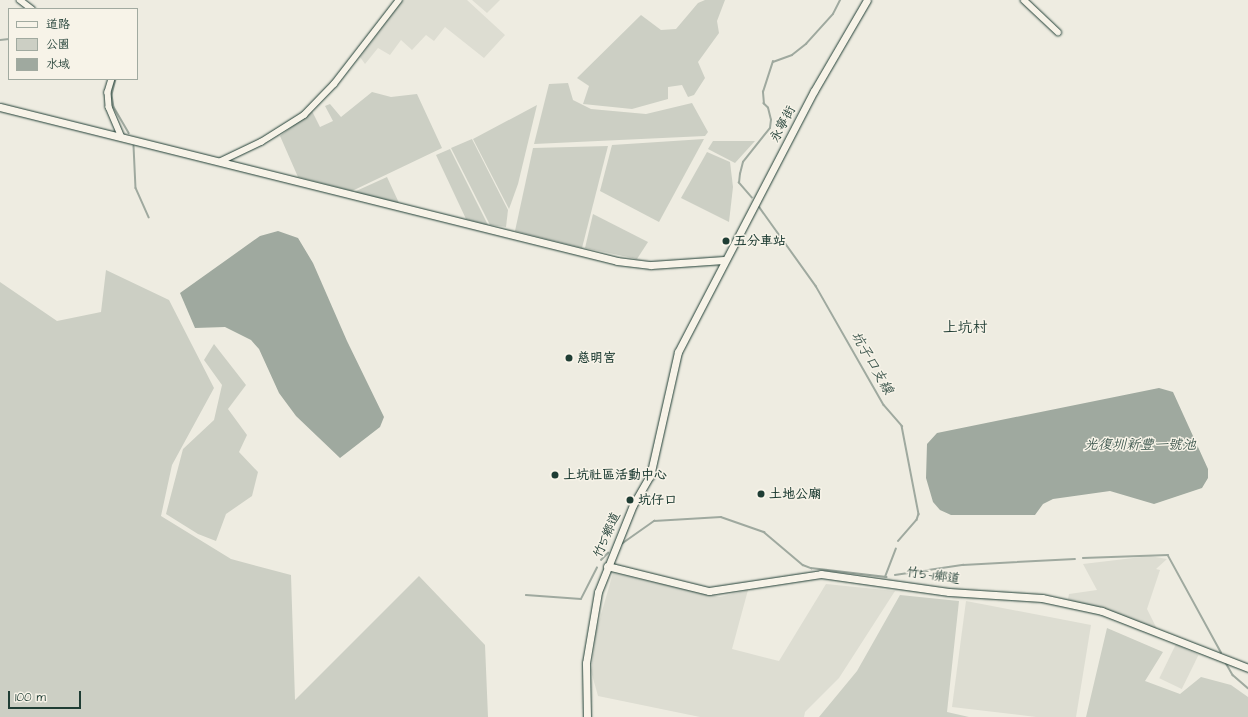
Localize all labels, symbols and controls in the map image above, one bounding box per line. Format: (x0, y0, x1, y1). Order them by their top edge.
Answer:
legend (8, 8, 138, 80)
text: 道路 (46, 16, 70, 33)
text: 公園 (46, 36, 70, 53)
text: 水域 (46, 56, 70, 73)
street label: 永寧街 (767, 103, 799, 145)
place label: 五分車站 (734, 233, 786, 249)
marker: 五分車站 (721, 236, 731, 246)
district label: 上坑村 (943, 319, 987, 337)
water label: 坑子口支線 (847, 328, 897, 398)
place label: 慈明宮 (577, 350, 616, 366)
marker: 慈明宮 (564, 353, 574, 363)
water label: 光復圳新豐一號池 (1084, 437, 1196, 453)
place label: 上坑社區活動中心 (563, 467, 667, 483)
marker: 上坑社區活動中心 (550, 470, 560, 480)
place label: 土地公廟 (769, 486, 821, 502)
marker: 土地公廟 (756, 489, 766, 499)
place label: 坑仔口 (638, 492, 677, 508)
marker: 坑仔口 (625, 495, 635, 505)
street label: 竹5鄉道 (590, 510, 624, 560)
street label: 竹5-1鄉道 (905, 565, 961, 587)
scale bar (10, 683, 83, 709)
text: 100 m (15, 689, 46, 706)

